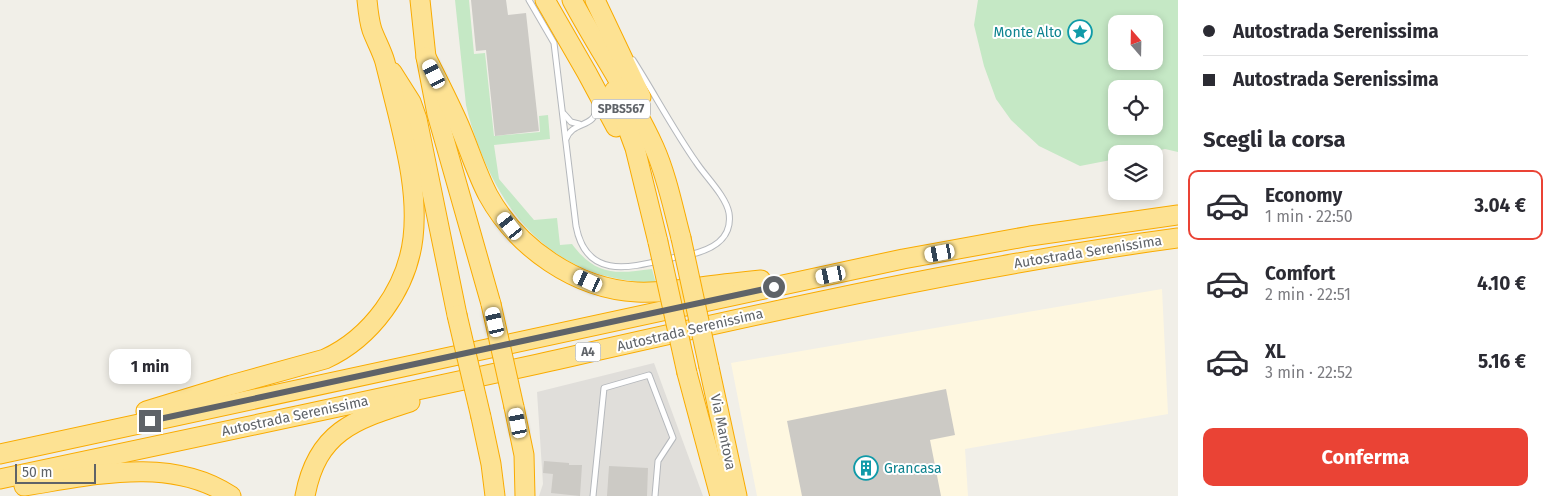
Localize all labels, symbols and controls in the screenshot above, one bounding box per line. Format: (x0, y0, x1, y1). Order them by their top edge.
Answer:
north arrow (1108, 15, 1162, 70)
map controls (1108, 15, 1163, 200)
place icon: Monte Alto (1067, 19, 1093, 45)
text: Autostrada Serenissima (1233, 20, 1439, 43)
place label: Monte Alto (993, 24, 1062, 41)
car (420, 57, 447, 91)
text: Autostrada Serenissima (1233, 68, 1439, 91)
button: locate (1108, 80, 1163, 135)
road number: SPBS567 (592, 100, 650, 118)
text: Scegli la corsa (1203, 126, 1346, 153)
button: layers (1108, 145, 1163, 200)
icon: car (1205, 183, 1250, 228)
text: Economy (1265, 184, 1342, 207)
text: 3.04 € (1474, 194, 1526, 217)
text: 1 min · 22:50 (1265, 207, 1353, 226)
car (494, 210, 525, 242)
street label: Autostrada Serenissima (1013, 232, 1163, 272)
car (923, 243, 956, 263)
icon: car (1205, 261, 1250, 306)
text: Comfort (1265, 262, 1335, 285)
car (814, 265, 847, 285)
car (571, 268, 604, 294)
text: 4.10 € (1477, 272, 1526, 295)
route start (763, 276, 785, 298)
text: 2 min · 22:51 (1265, 285, 1351, 304)
street label: Autostrada Serenissima (615, 305, 765, 355)
car (484, 306, 505, 338)
icon: car (1205, 339, 1250, 384)
text: XL (1265, 340, 1286, 363)
road number: A4 (576, 342, 600, 362)
callout: 1 min (109, 348, 191, 384)
text: 5.16 € (1478, 350, 1526, 373)
text: 1 min (131, 357, 169, 376)
text: 3 min · 22:52 (1265, 363, 1353, 382)
street label: Autostrada Serenissima (220, 392, 370, 440)
street label: Via Mantova (707, 393, 739, 471)
car (507, 407, 528, 439)
route end (139, 410, 161, 432)
button: Conferma (1203, 428, 1528, 486)
building icon: Grancasa (853, 455, 879, 481)
place label: Grancasa (884, 460, 942, 477)
scale bar (15, 461, 96, 484)
text: 50 m (22, 464, 53, 481)

